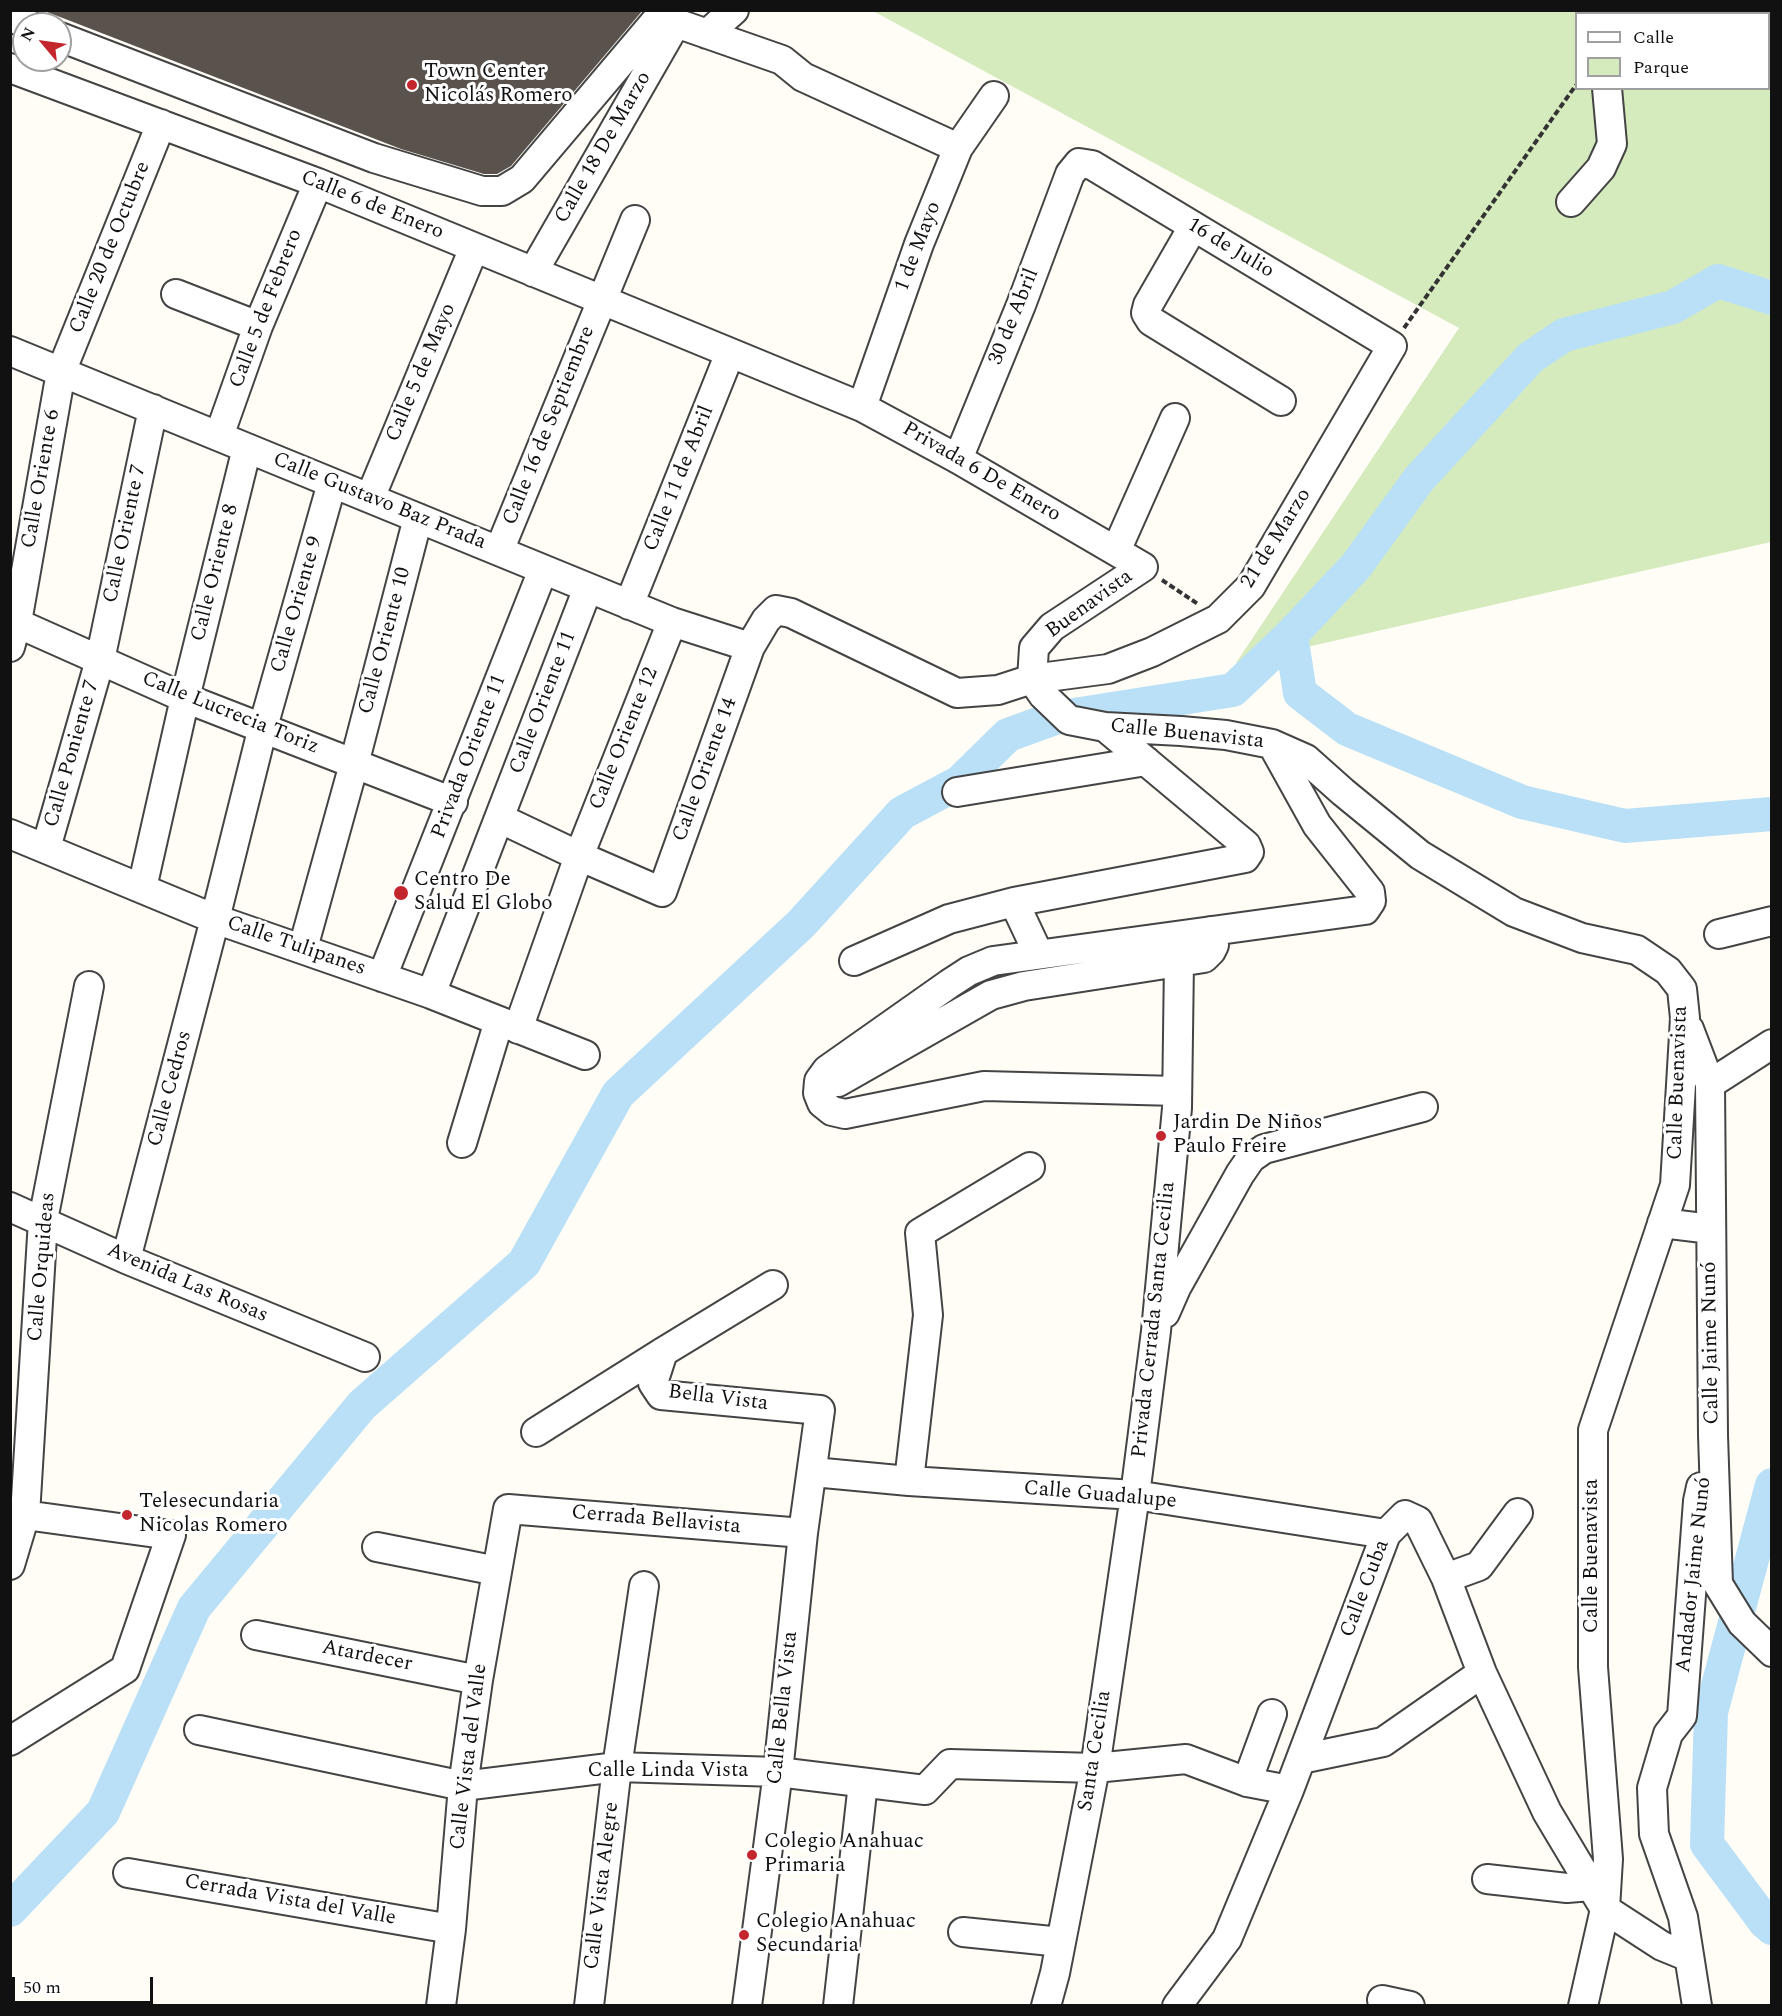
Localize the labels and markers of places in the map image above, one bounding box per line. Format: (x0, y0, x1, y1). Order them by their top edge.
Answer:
place label: Town Center Nicolás Romero (424, 60, 573, 110)
marker: Town Center Nicolás Romero (405, 78, 419, 92)
place label: Centro De Salud El Globo (414, 868, 553, 918)
marker: Centro De Salud El Globo (392, 884, 410, 902)
place label: Jardin De Niños Paulo Freire (1173, 1111, 1323, 1161)
marker: Jardin De Niños Paulo Freire (1154, 1129, 1168, 1143)
place label: Telesecundaria Nicolas Romero (139, 1490, 288, 1540)
marker: Telesecundaria Nicolas Romero (120, 1508, 134, 1522)
place label: Colegio Anahuac Primaria (764, 1830, 924, 1880)
marker: Colegio Anahuac Primaria (745, 1848, 759, 1862)
place label: Colegio Anahuac Secundaria (756, 1910, 916, 1960)
marker: Colegio Anahuac Secundaria (737, 1928, 751, 1942)

